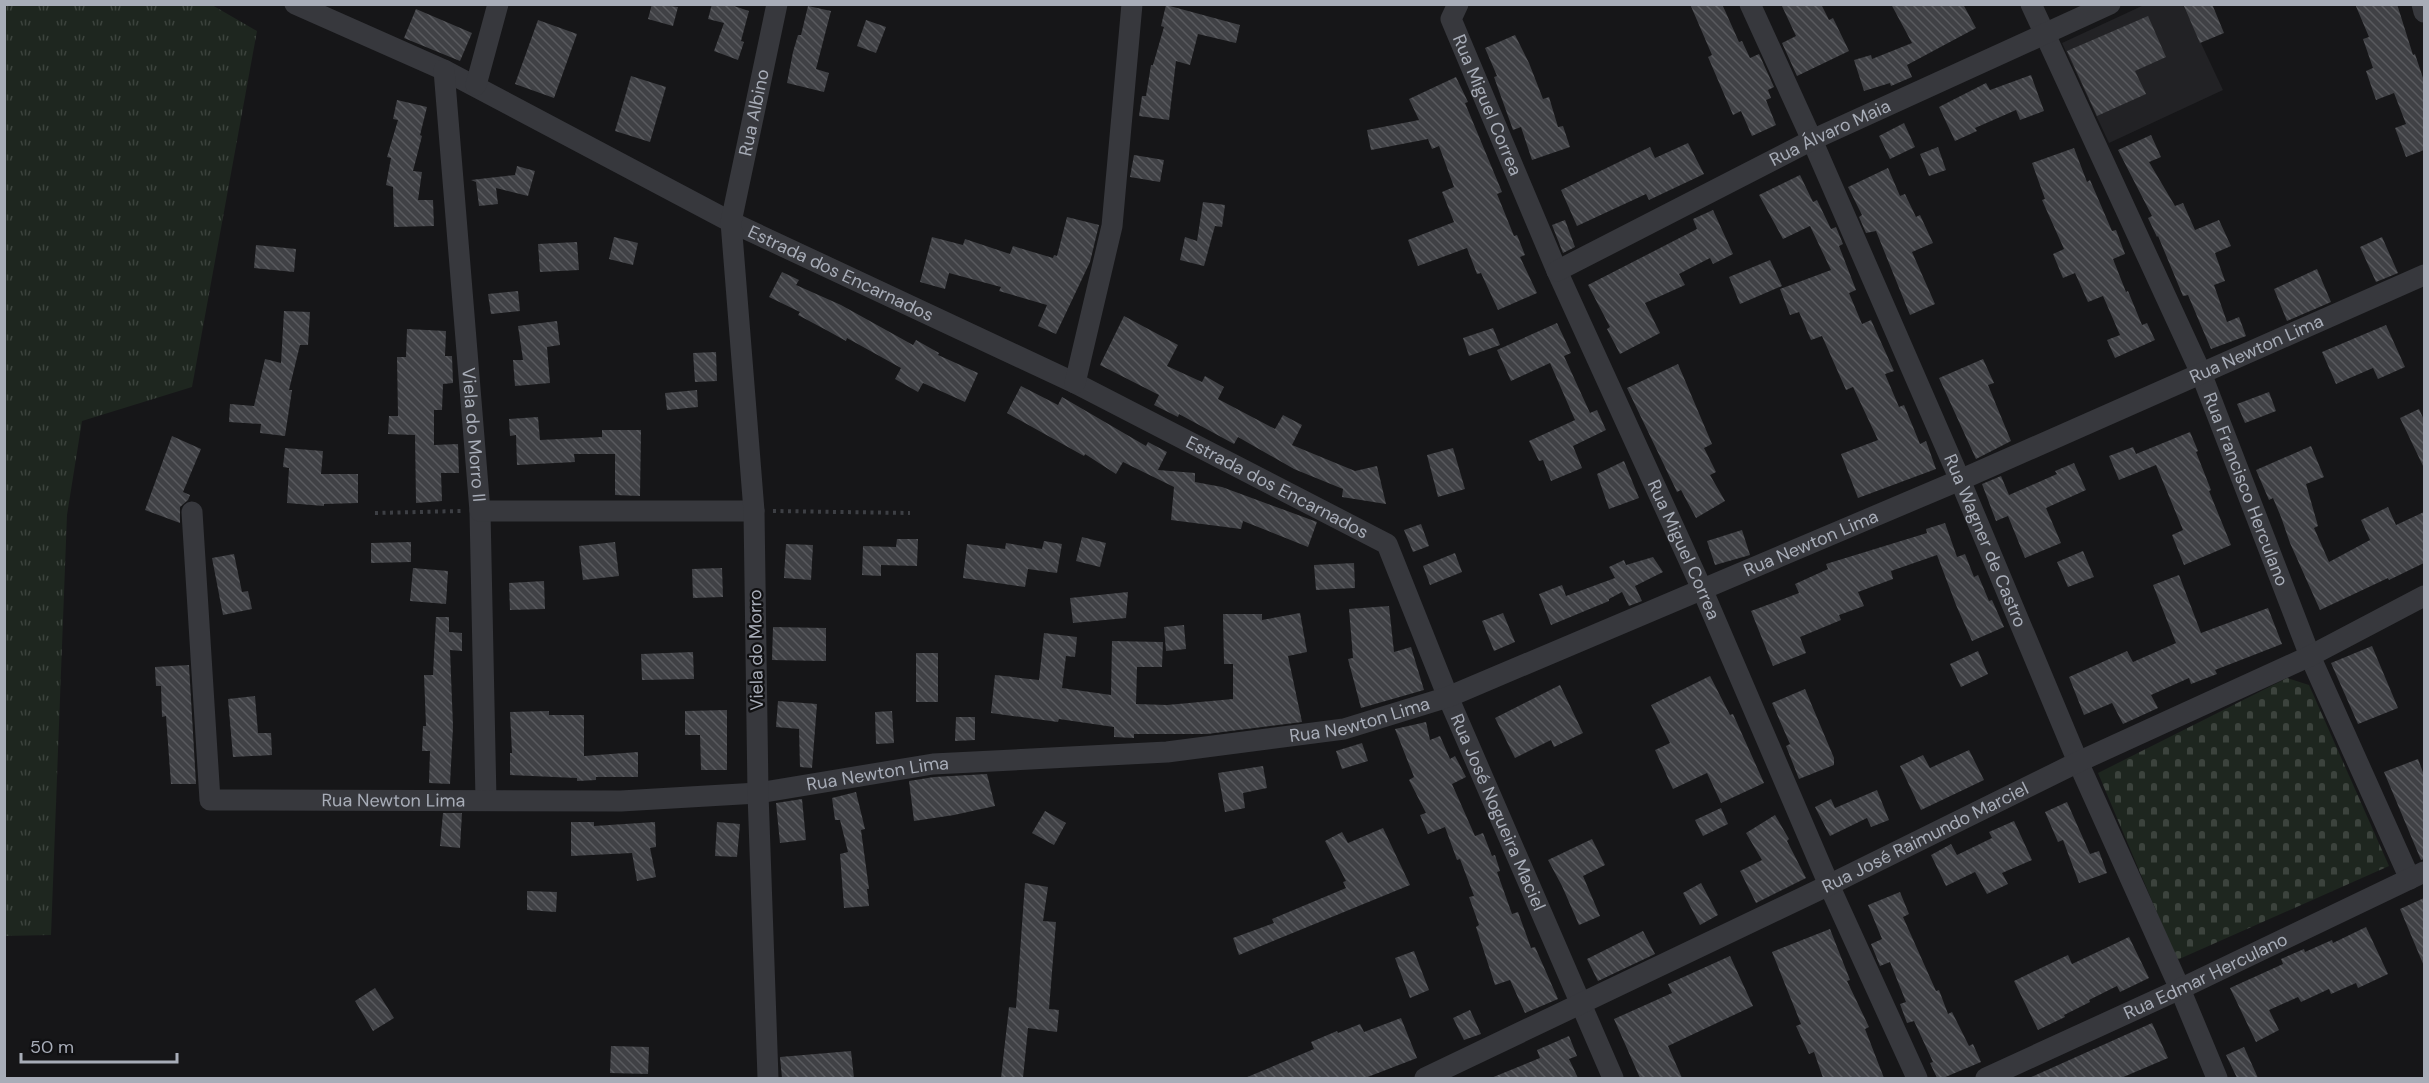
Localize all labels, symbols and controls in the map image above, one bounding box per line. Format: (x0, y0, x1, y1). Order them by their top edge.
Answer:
street label: Rua Miguel Correa (1447, 31, 1528, 179)
street label: Rua Albino (733, 67, 775, 158)
street label: Rua Álvaro Maia (1765, 94, 1894, 172)
street label: Estrada dos Encarnados (744, 220, 938, 327)
street label: Rua Newton Lima (2186, 309, 2327, 389)
street label: Viela do Morro II (456, 367, 491, 503)
street label: Rua Francisco Herculano (2198, 389, 2294, 590)
street label: Estrada dos Encarnados (1182, 430, 1373, 544)
street label: Rua Wagner de Castro (1938, 450, 2032, 631)
street label: Rua Miguel Correa (1642, 476, 1726, 623)
street label: Rua Newton Lima (1740, 504, 1882, 582)
street label: Viela do Morro (743, 589, 769, 711)
street label: Rua Newton Lima (1288, 691, 1433, 748)
street label: Rua José Nogueira Maciel (1445, 710, 1551, 914)
street label: Rua Newton Lima (805, 751, 949, 797)
street label: Rua José Raimundo Marciel (1818, 776, 2033, 899)
street label: Rua Newton Lima (321, 788, 465, 813)
street label: Rua Edmar Herculano (2120, 927, 2292, 1025)
scale bar (21, 1026, 177, 1064)
text: 50 m (30, 1035, 74, 1059)

